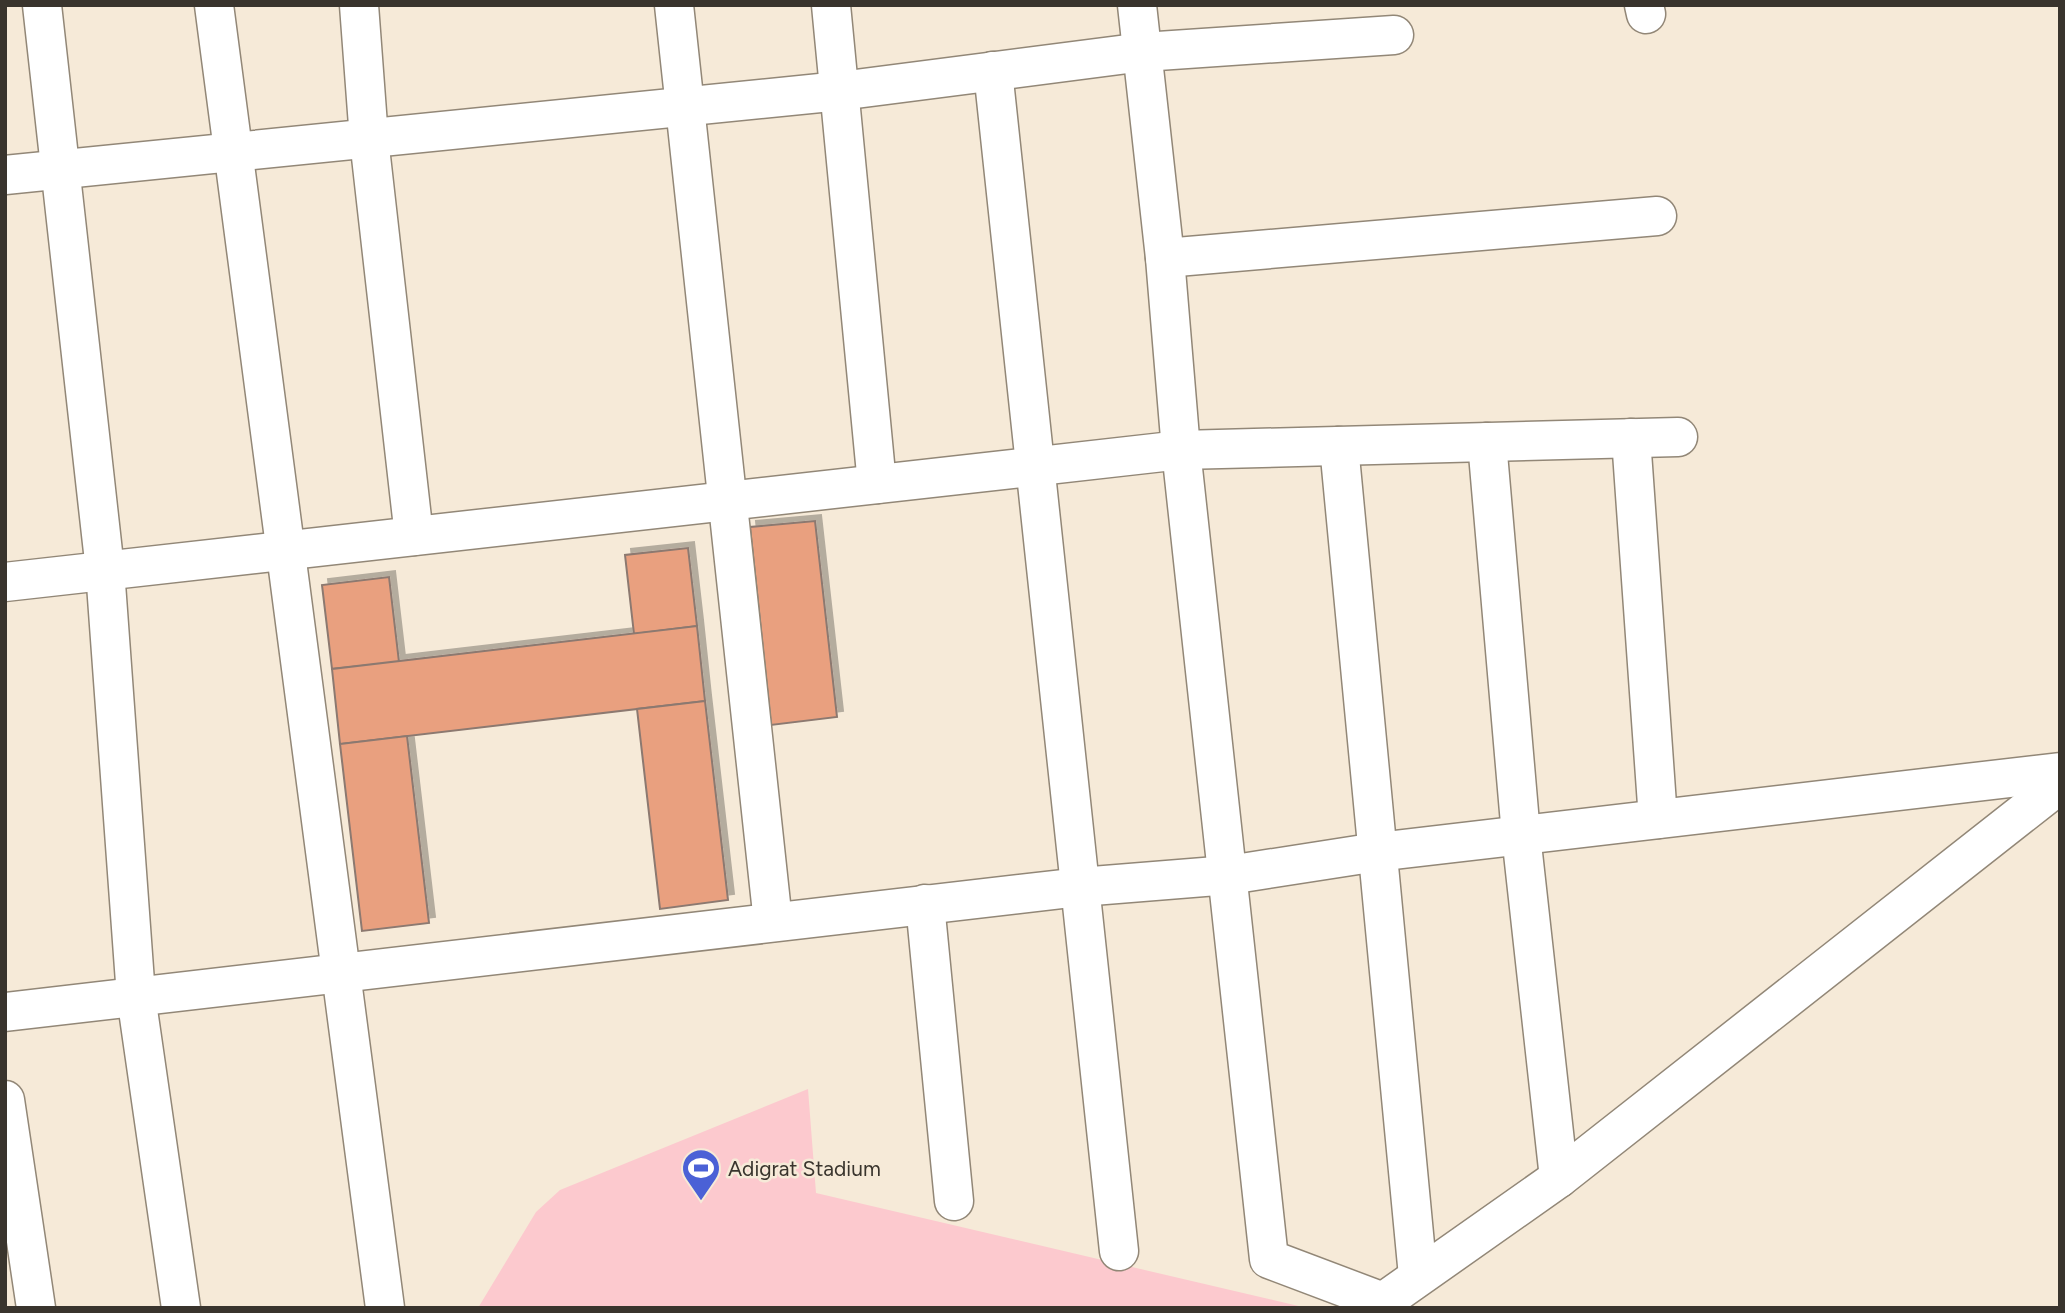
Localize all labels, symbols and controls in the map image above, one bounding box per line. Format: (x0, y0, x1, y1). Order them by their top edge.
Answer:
sports icon: Adigrat Stadium (680, 1147, 722, 1202)
place label: Adigrat Stadium (728, 1156, 881, 1181)

